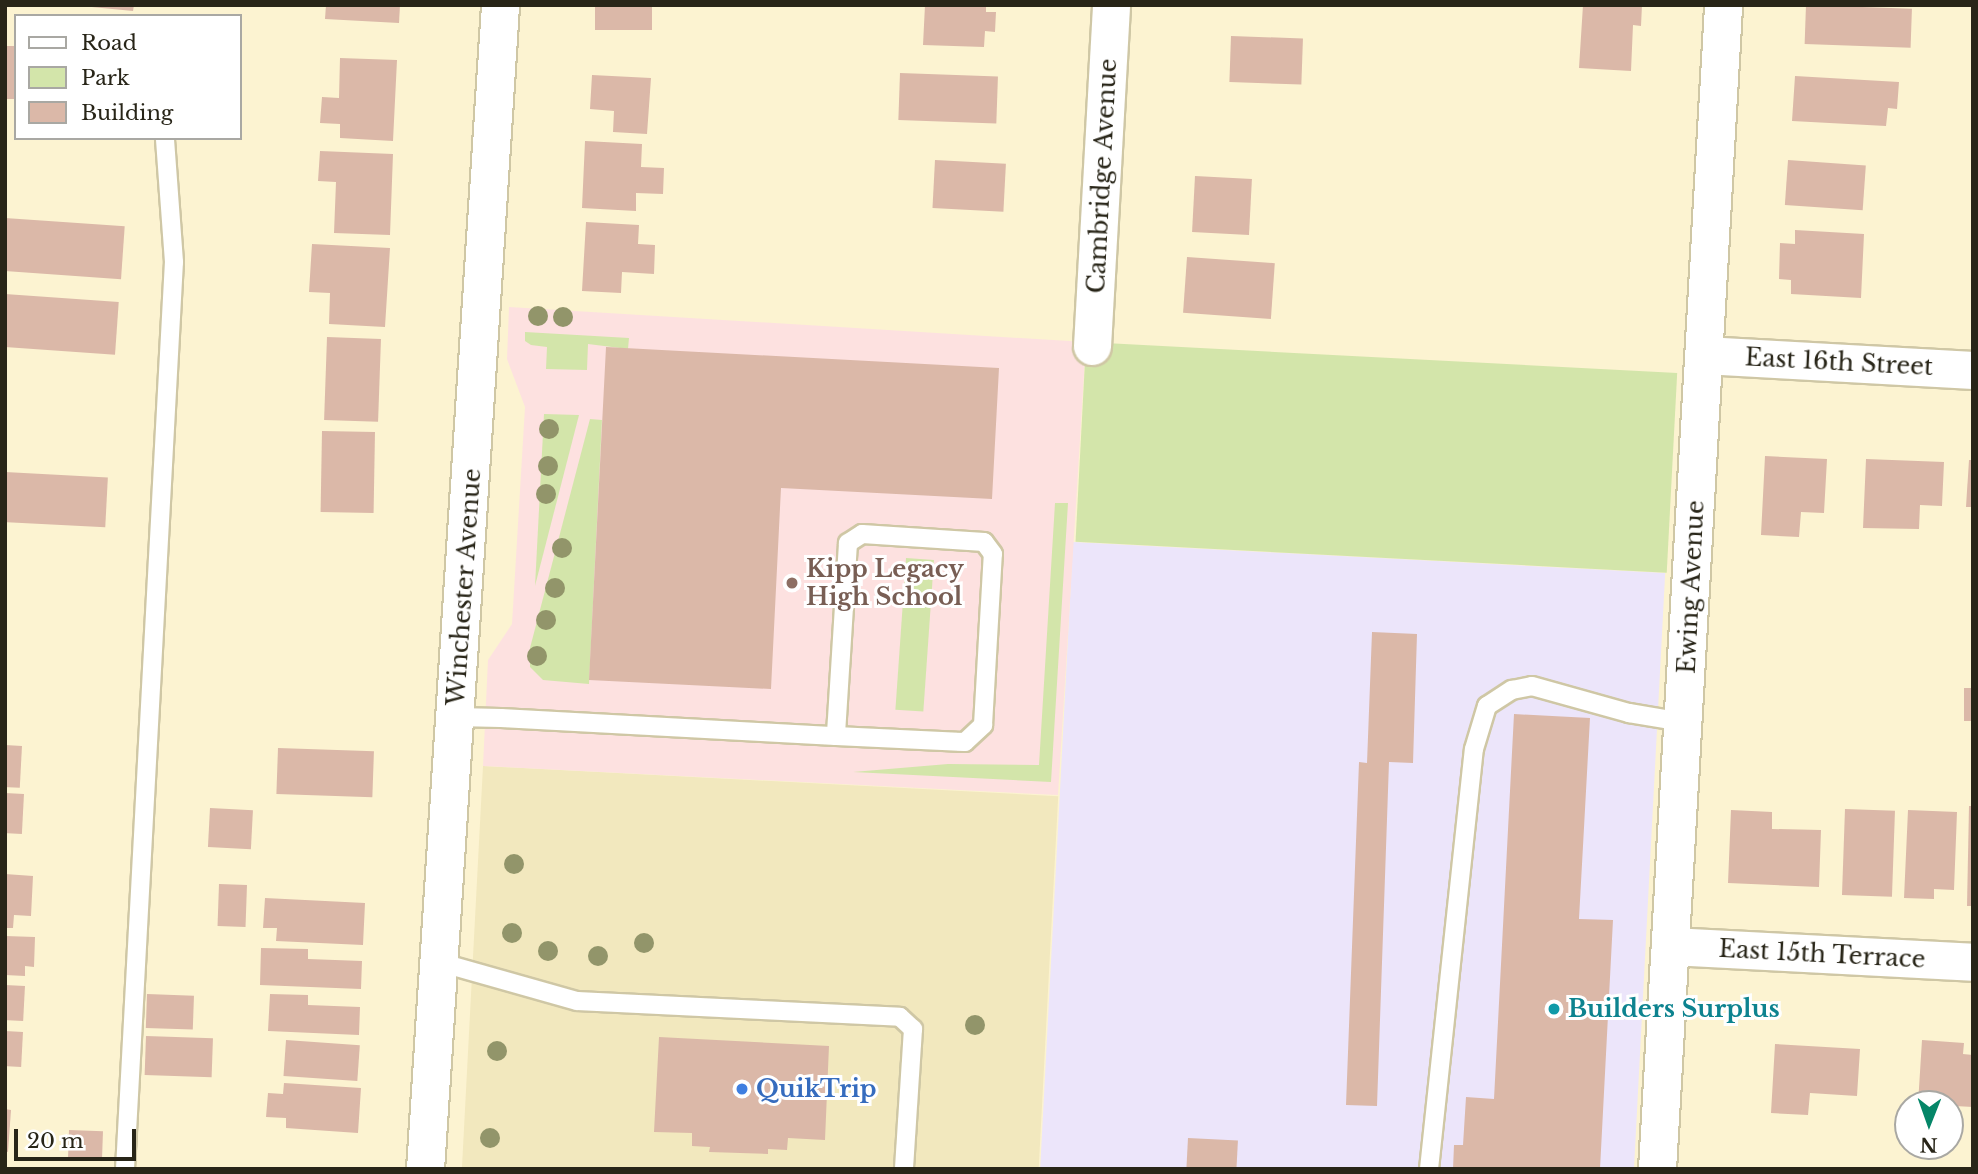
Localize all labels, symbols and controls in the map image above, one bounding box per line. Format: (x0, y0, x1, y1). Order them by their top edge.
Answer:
legend (14, 14, 242, 140)
text: Road (81, 30, 137, 56)
street label: Cambridge Avenue (1081, 57, 1123, 295)
text: Park (81, 65, 130, 91)
text: Building (81, 100, 173, 126)
street label: East 16th Street (1744, 343, 1934, 381)
street label: Winchester Avenue (441, 467, 487, 707)
street label: Ewing Avenue (1672, 499, 1710, 675)
place label: Kipp Legacy High School (806, 555, 964, 611)
marker: Kipp Legacy High School (784, 575, 800, 591)
street label: East 15th Terrace (1718, 934, 1926, 974)
place label: Builders Surplus (1568, 995, 1780, 1023)
marker: Builders Surplus (1546, 1001, 1562, 1017)
place label: QuikTrip (756, 1075, 877, 1103)
marker: QuikTrip (734, 1081, 750, 1097)
north arrow (1894, 1090, 1964, 1160)
scale bar (18, 1114, 140, 1158)
text: 20 m (27, 1128, 84, 1154)
text: N (1920, 1133, 1938, 1156)

